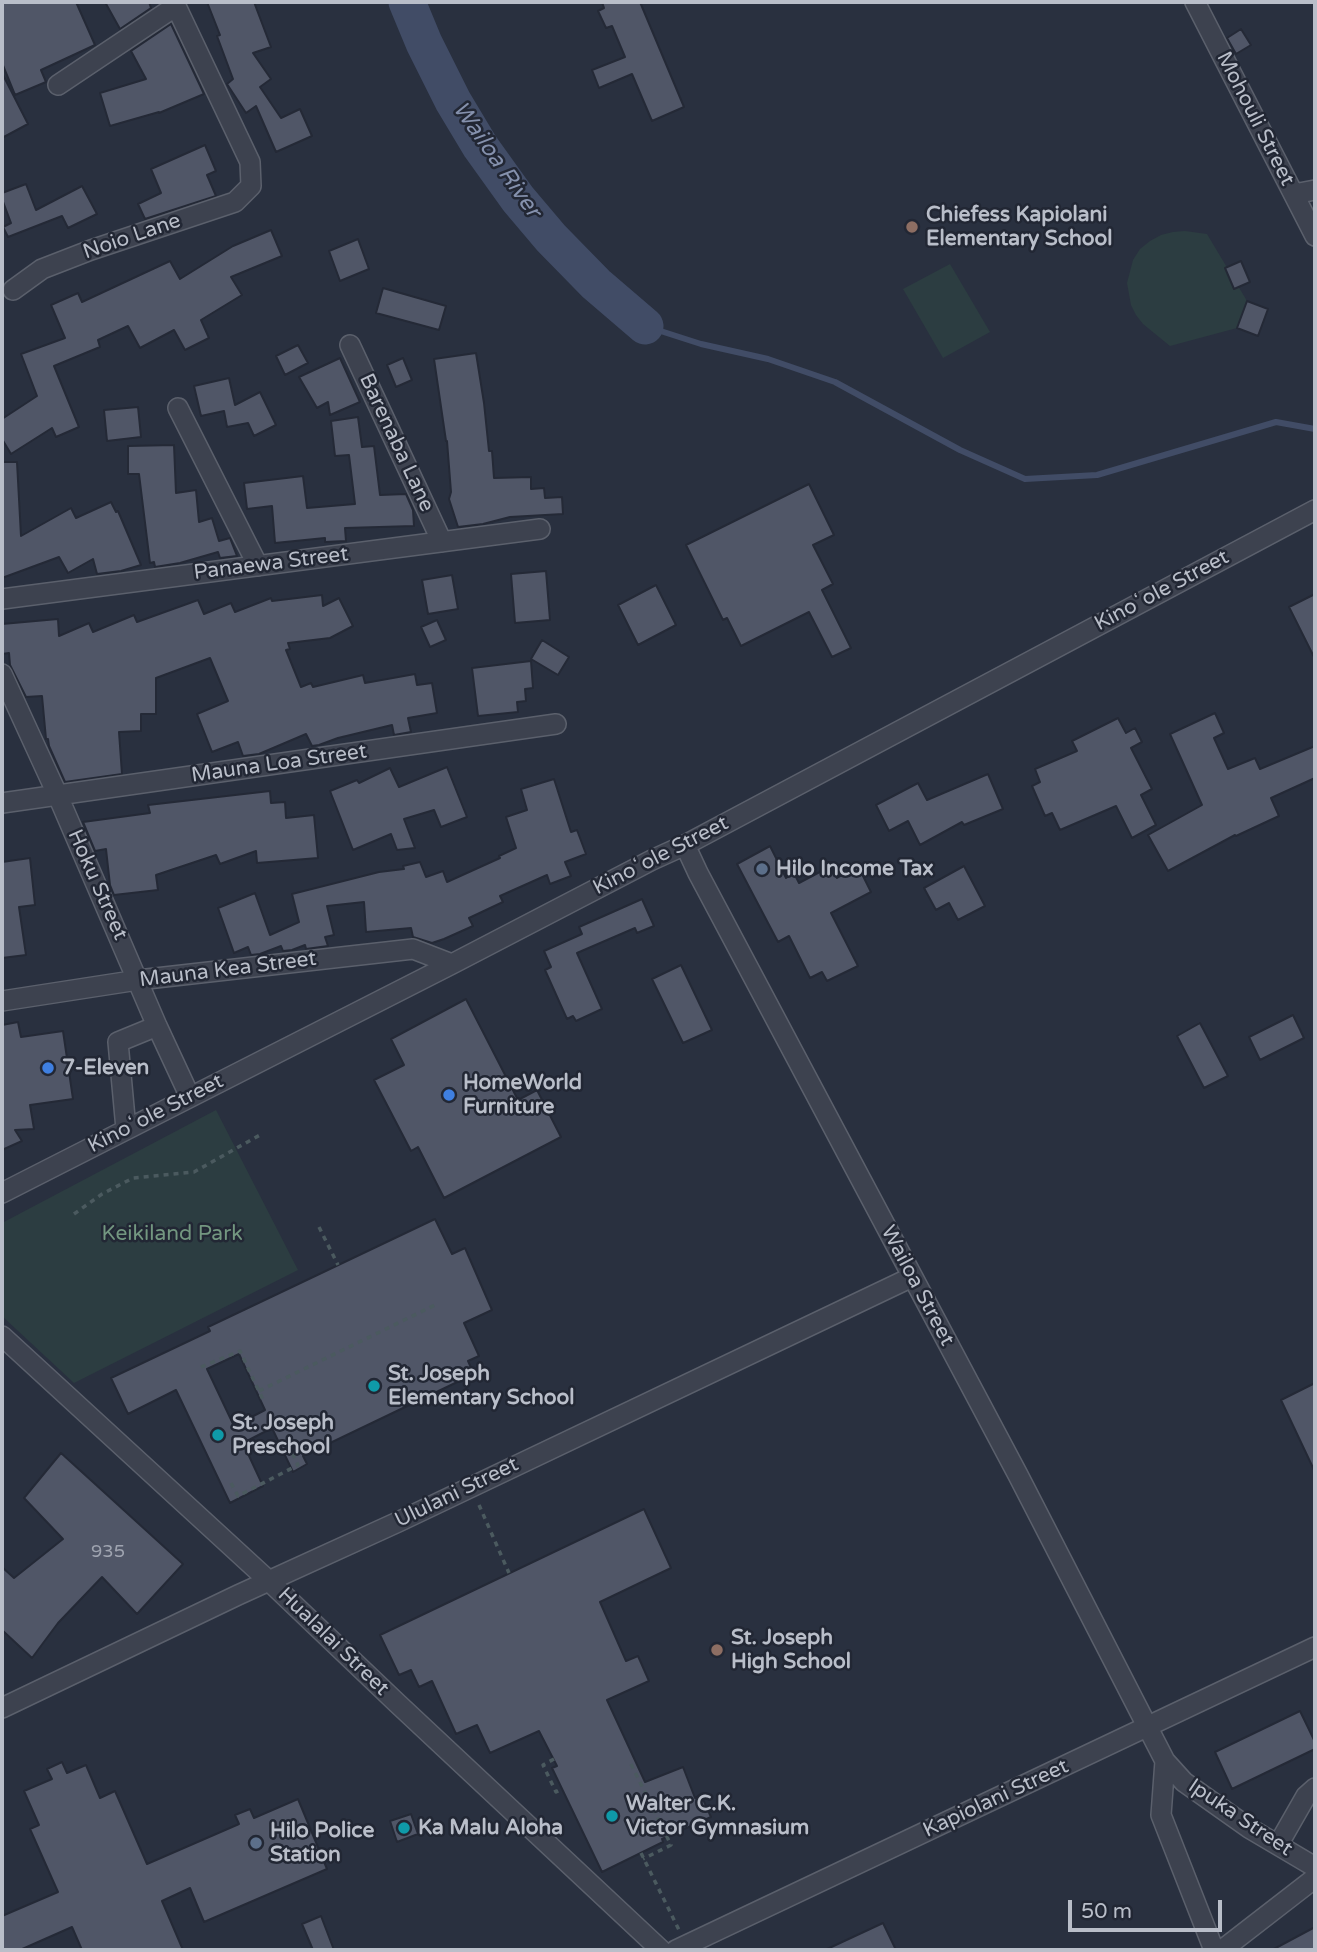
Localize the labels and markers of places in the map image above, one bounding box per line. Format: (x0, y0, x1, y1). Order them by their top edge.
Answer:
place label: Chiefess Kapiolani Elementary School (926, 202, 1113, 252)
marker: Chiefess Kapiolani Elementary School (904, 219, 920, 235)
place label: Hilo Income Tax (776, 856, 934, 882)
marker: Hilo Income Tax (754, 861, 770, 877)
place label: 7-Eleven (62, 1055, 149, 1081)
marker: 7-Eleven (40, 1060, 56, 1076)
place label: HomeWorld Furniture (463, 1070, 582, 1120)
marker: HomeWorld Furniture (441, 1087, 457, 1103)
place label: St. Joseph Elementary School (388, 1361, 575, 1411)
marker: St. Joseph Elementary School (366, 1378, 382, 1394)
place label: St. Joseph Preschool (232, 1410, 334, 1460)
marker: St. Joseph Preschool (210, 1427, 226, 1443)
place label: St. Joseph High School (731, 1625, 851, 1675)
marker: St. Joseph High School (709, 1642, 725, 1658)
place label: Walter C.K. Victor Gymnasium (626, 1791, 809, 1841)
marker: Walter C.K. Victor Gymnasium (604, 1808, 620, 1824)
place label: Ka Malu Aloha (418, 1815, 563, 1841)
place label: Hilo Police Station (270, 1818, 374, 1868)
marker: Ka Malu Aloha (396, 1820, 412, 1836)
marker: Hilo Police Station (248, 1835, 264, 1851)

